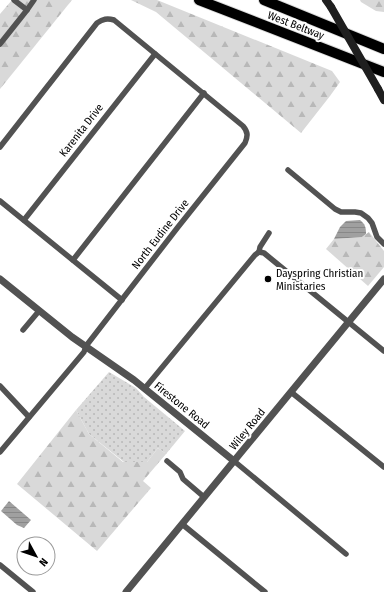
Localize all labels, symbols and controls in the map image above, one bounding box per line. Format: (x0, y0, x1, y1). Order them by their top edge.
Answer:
street label: West Beltway (266, 9, 326, 42)
street label: Karenita Drive (57, 101, 106, 159)
street label: North Eudine Drive (129, 197, 192, 272)
place label: Dayspring Christian Ministaries (276, 267, 363, 293)
marker: Dayspring Christian Ministaries (263, 274, 273, 284)
street label: Firestone Road (152, 379, 212, 431)
street label: Wiley Road (227, 406, 268, 453)
north arrow (16, 536, 56, 576)
text: N (36, 555, 50, 569)

